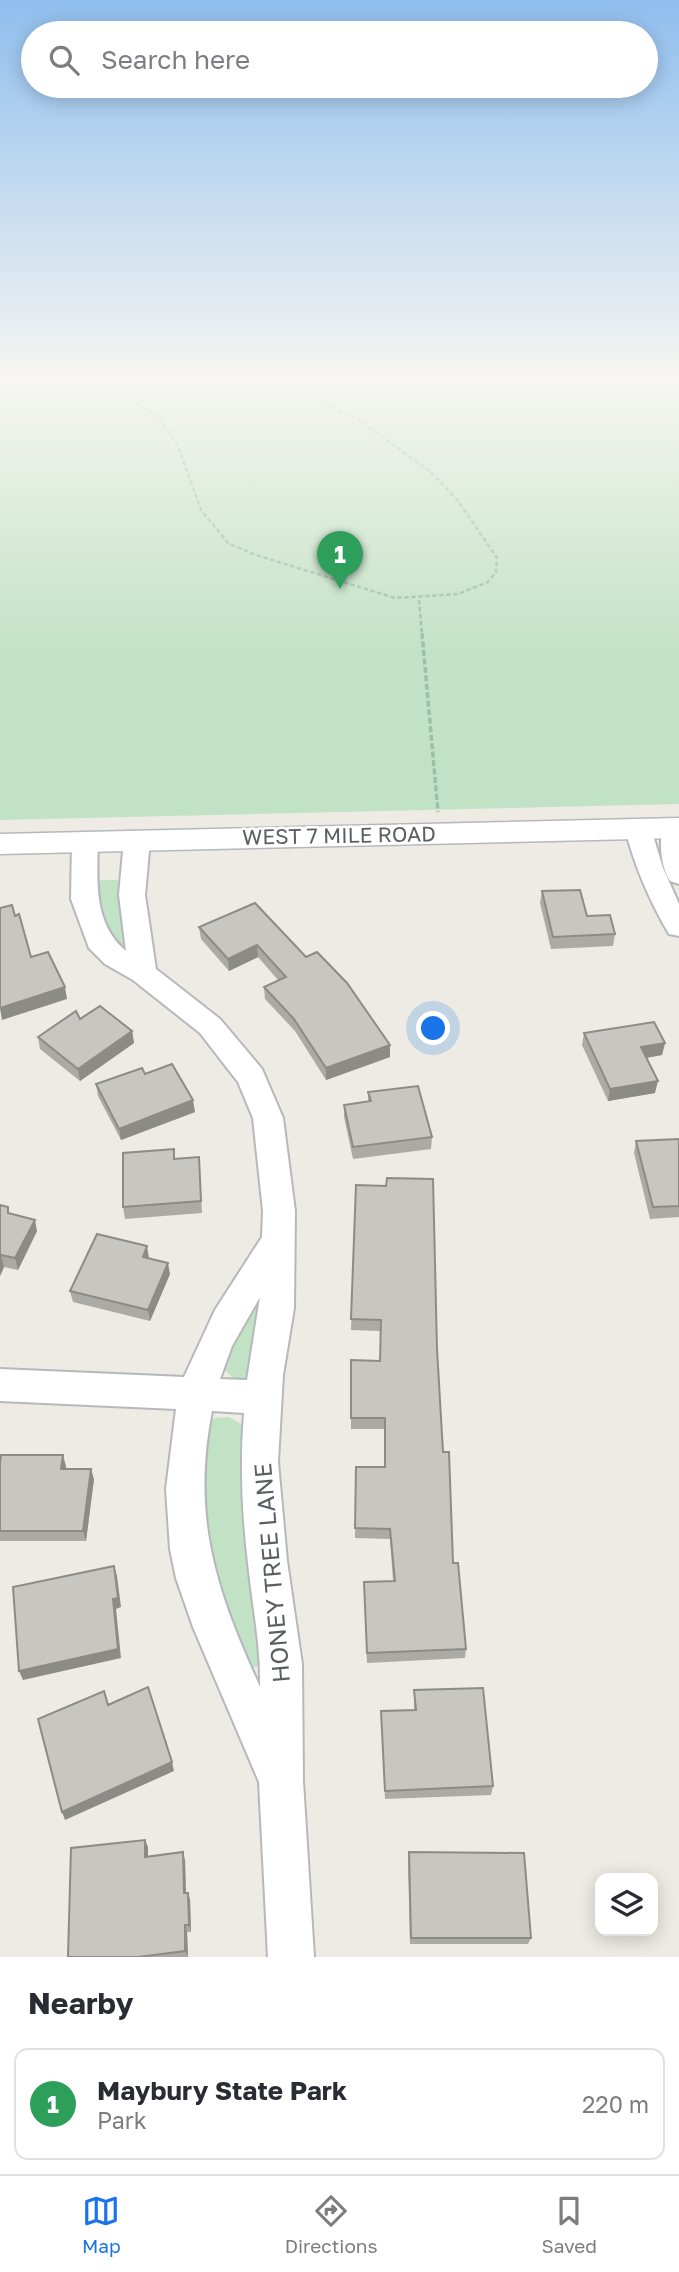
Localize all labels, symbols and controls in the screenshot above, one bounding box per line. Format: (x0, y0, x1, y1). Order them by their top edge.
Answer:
search box (21, 21, 658, 98)
icon: search (45, 41, 83, 79)
text: Search here (101, 44, 250, 75)
pin: 1 (317, 531, 363, 589)
street label: WEST 7 MILE ROAD (242, 820, 436, 850)
your location (416, 1011, 450, 1045)
street label: HONEY TREE LANE (247, 1462, 295, 1684)
map controls (595, 1873, 658, 1936)
button: layers (595, 1873, 658, 1936)
text: Nearby (28, 1985, 133, 2021)
text: Maybury State Park (97, 2075, 347, 2106)
text: 1 (47, 2090, 59, 2118)
text: 220 m (582, 2090, 649, 2118)
text: Park (97, 2106, 147, 2134)
tab: Map (82, 2192, 121, 2257)
tab: Directions (285, 2192, 378, 2257)
tab: Saved (542, 2192, 597, 2257)

